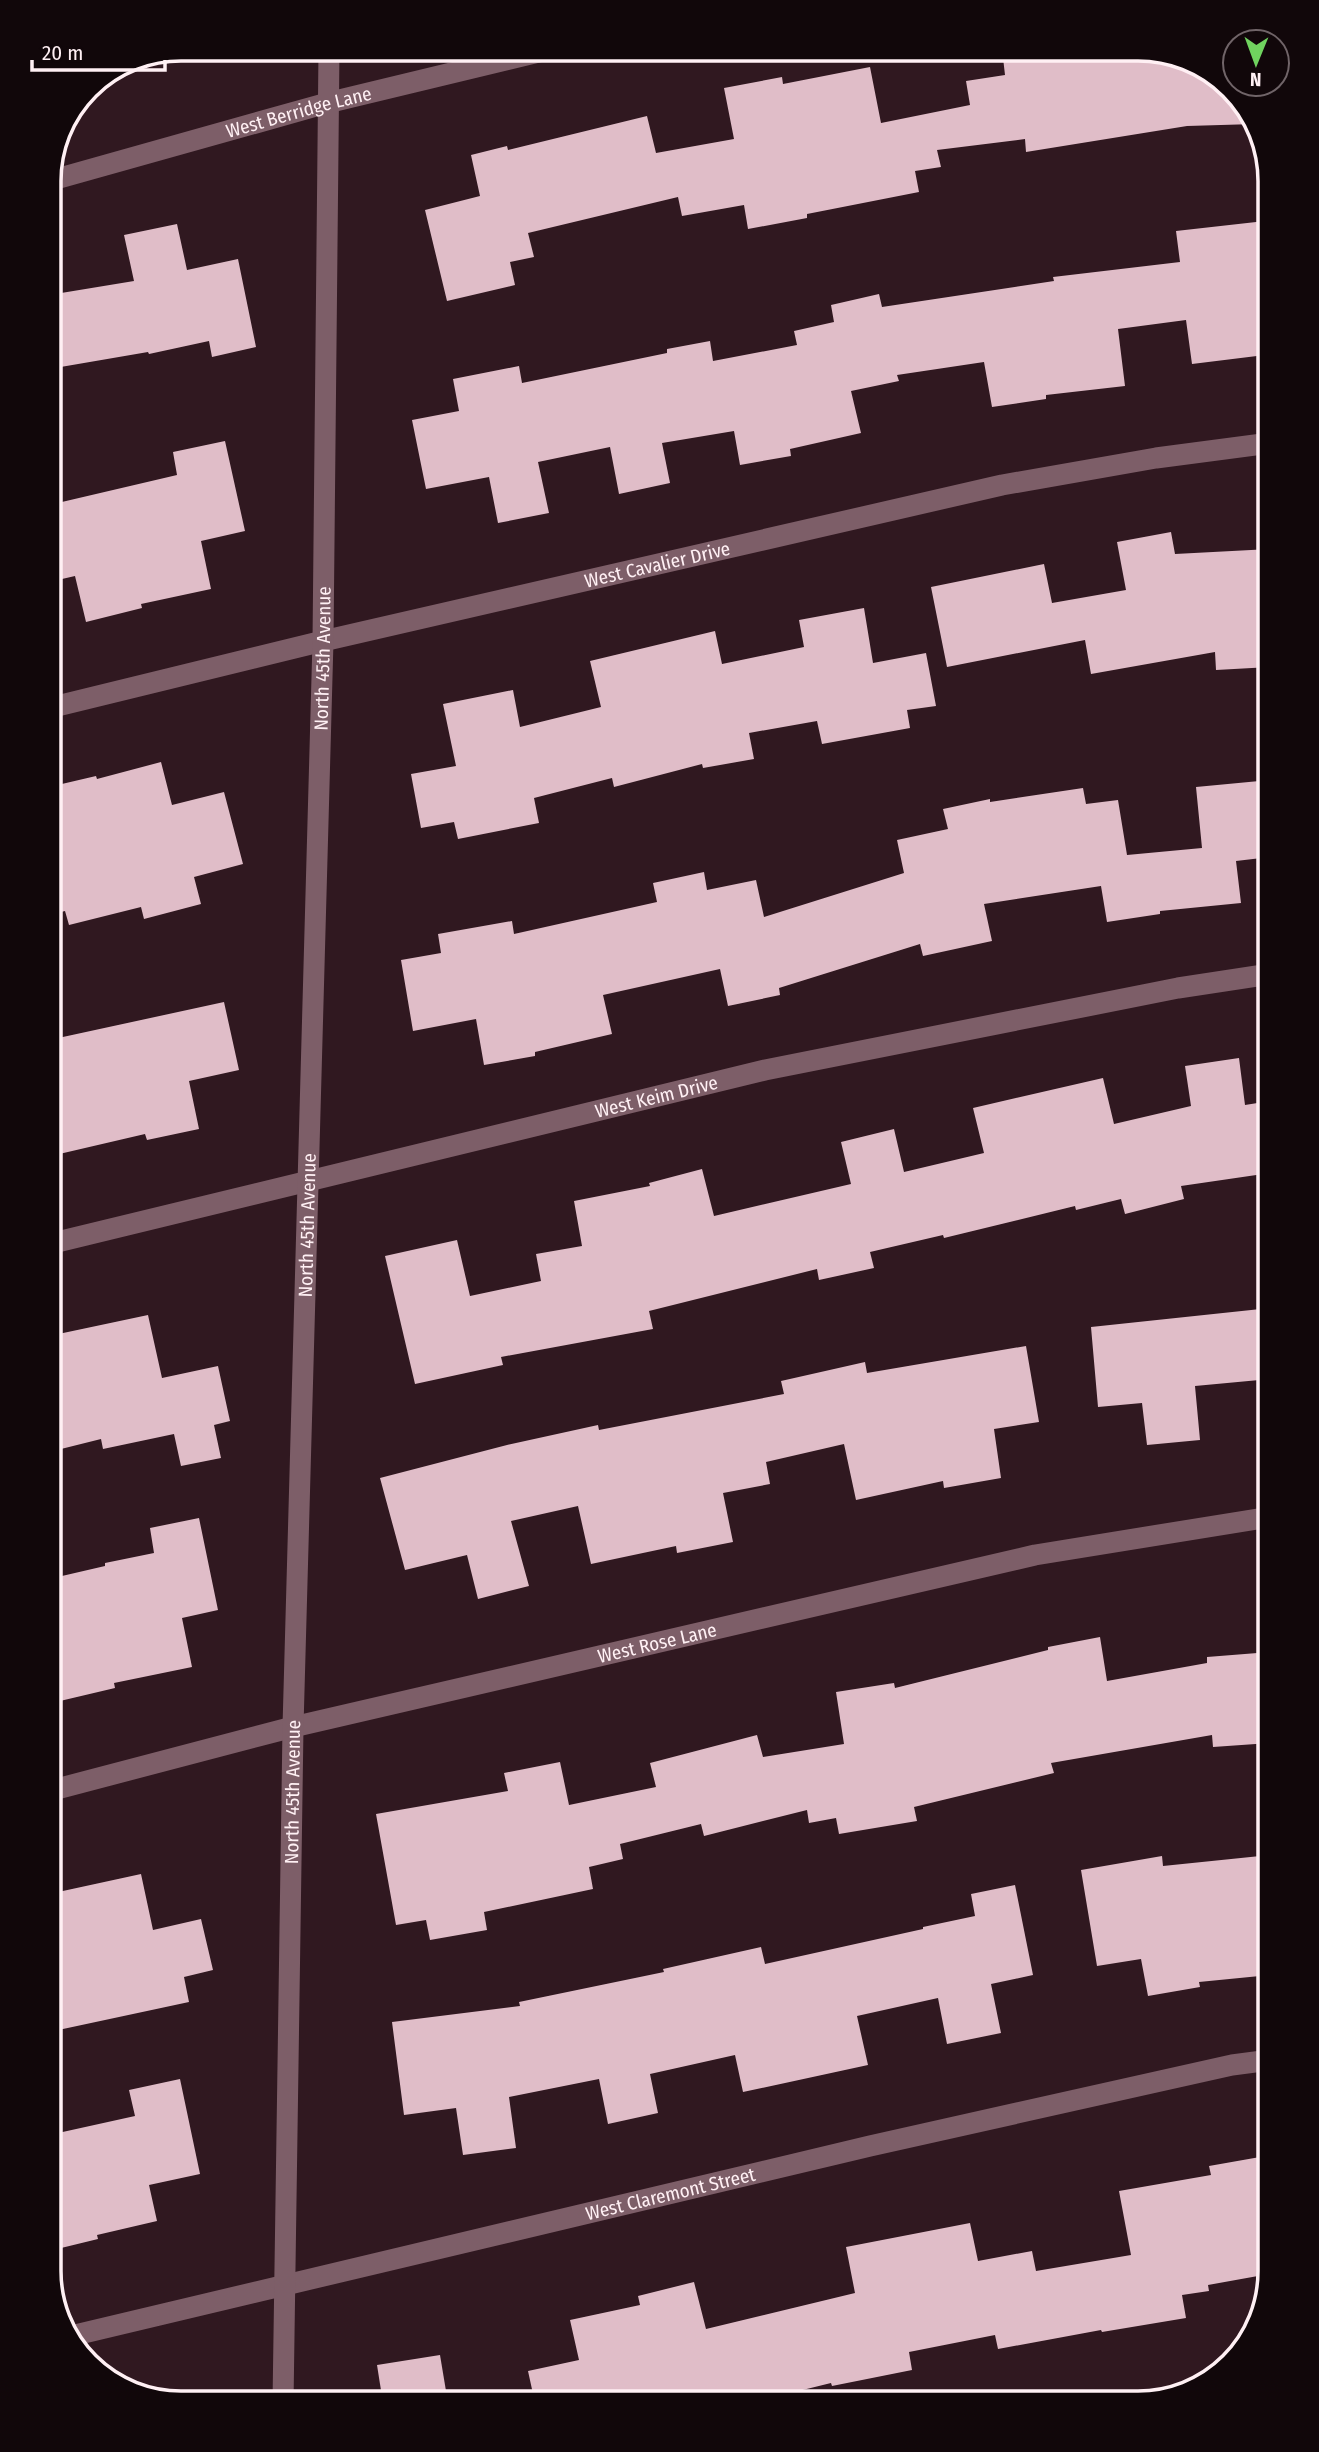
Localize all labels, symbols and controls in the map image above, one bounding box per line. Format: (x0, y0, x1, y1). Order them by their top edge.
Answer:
scale bar (32, 28, 164, 72)
north arrow (1221, 28, 1291, 98)
text: 20 m (42, 40, 83, 66)
text: N (1250, 68, 1262, 91)
street label: West Berridge Lane (223, 82, 374, 143)
street label: West Cavalier Drive (582, 537, 732, 593)
street label: North 45th Avenue (310, 586, 336, 731)
street label: West Keim Drive (593, 1071, 720, 1123)
street label: North 45th Avenue (294, 1153, 321, 1298)
street label: West Rose Lane (596, 1618, 719, 1668)
street label: North 45th Avenue (280, 1720, 305, 1864)
street label: West Claremont Street (583, 2163, 758, 2225)

